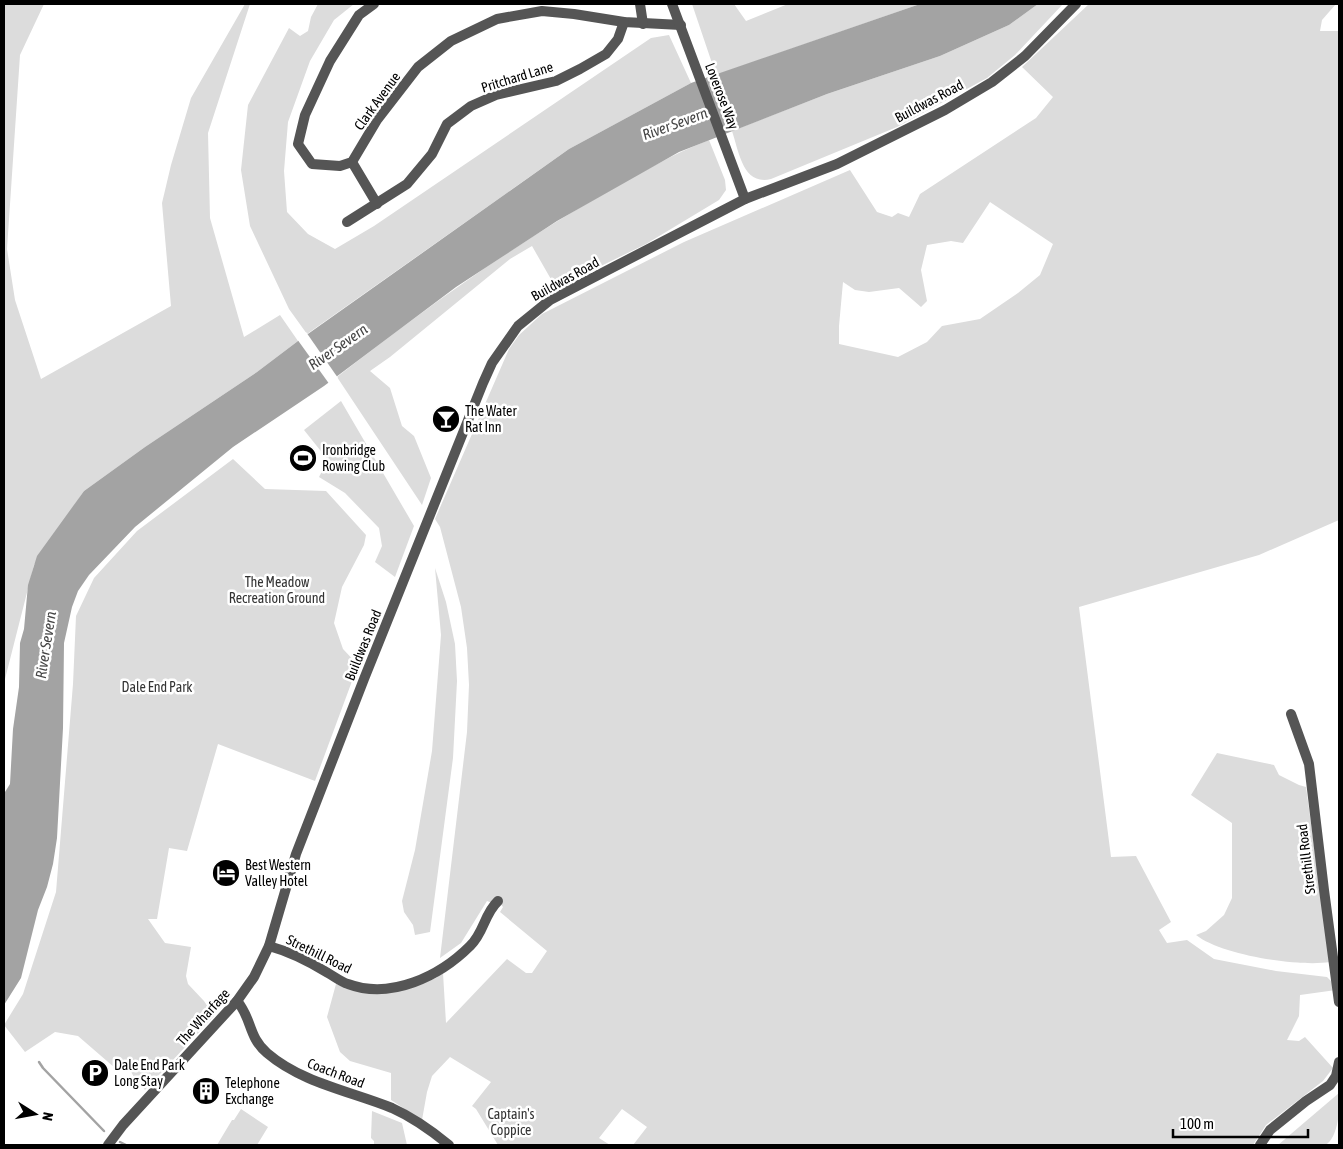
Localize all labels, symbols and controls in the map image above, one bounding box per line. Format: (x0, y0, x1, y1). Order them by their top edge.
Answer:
street label: Pritchard Lane (479, 58, 555, 96)
street label: Loverose Way (702, 61, 742, 132)
street label: Clark Avenue (351, 69, 403, 133)
street label: Buildwas Road (892, 76, 966, 126)
water label: River Severn (640, 104, 710, 143)
street label: Buildwas Road (528, 254, 602, 304)
water label: River Severn (305, 320, 370, 373)
place label: The Water Rat Inn (465, 403, 517, 435)
bar icon: The Water Rat Inn (431, 404, 461, 434)
place label: Ironbridge Rowing Club (322, 442, 386, 474)
sports icon: Ironbridge Rowing Club (288, 443, 318, 473)
park label: The Meadow Recreation Ground (229, 574, 325, 606)
street label: Buildwas Road (342, 607, 384, 683)
water label: River Severn (32, 610, 59, 680)
park label: Dale End Park (122, 679, 192, 695)
street label: Strethill Road (1294, 823, 1318, 895)
place label: Best Western Valley Hotel (245, 857, 311, 889)
hotel icon: Best Western Valley Hotel (211, 858, 241, 888)
street label: Strethill Road (284, 931, 354, 977)
street label: The Wharfage (173, 985, 233, 1049)
street label: Coach Road (305, 1055, 367, 1091)
place label: Dale End Park Long Stay (114, 1057, 185, 1089)
parking icon: Dale End Park Long Stay (80, 1058, 110, 1088)
place label: Telephone Exchange (225, 1075, 280, 1107)
building icon: Telephone Exchange (191, 1076, 221, 1106)
north arrow (10, 1089, 60, 1139)
park label: Captain's Coppice (488, 1106, 535, 1138)
scale bar (1173, 1106, 1308, 1138)
text: N (39, 1111, 56, 1122)
text: 100 m (1180, 1115, 1214, 1132)

